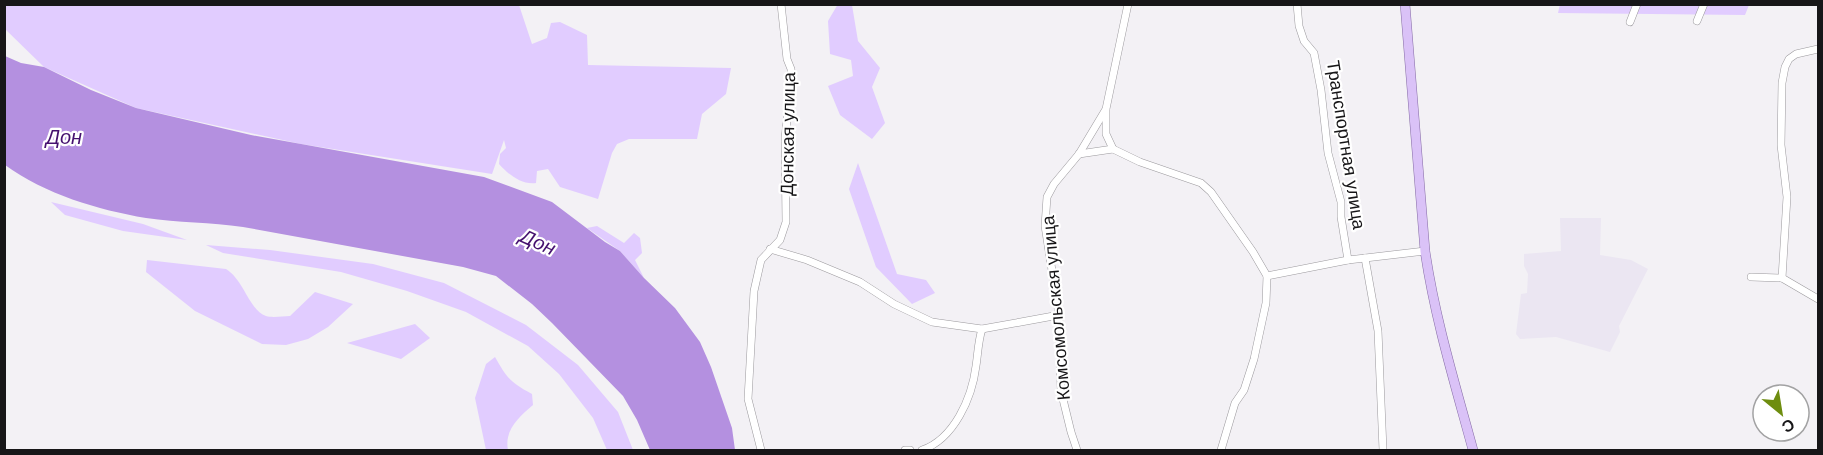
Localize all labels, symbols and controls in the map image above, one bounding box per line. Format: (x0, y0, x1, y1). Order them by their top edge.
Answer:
street label: Транспортная улица (1323, 59, 1369, 232)
street label: Донская улица (777, 71, 799, 196)
water label: Дон (44, 126, 82, 148)
street label: Комсомольская улица (1038, 214, 1074, 401)
water label: Дон (515, 224, 559, 259)
north arrow (1751, 383, 1811, 443)
text: С (1779, 415, 1798, 436)

